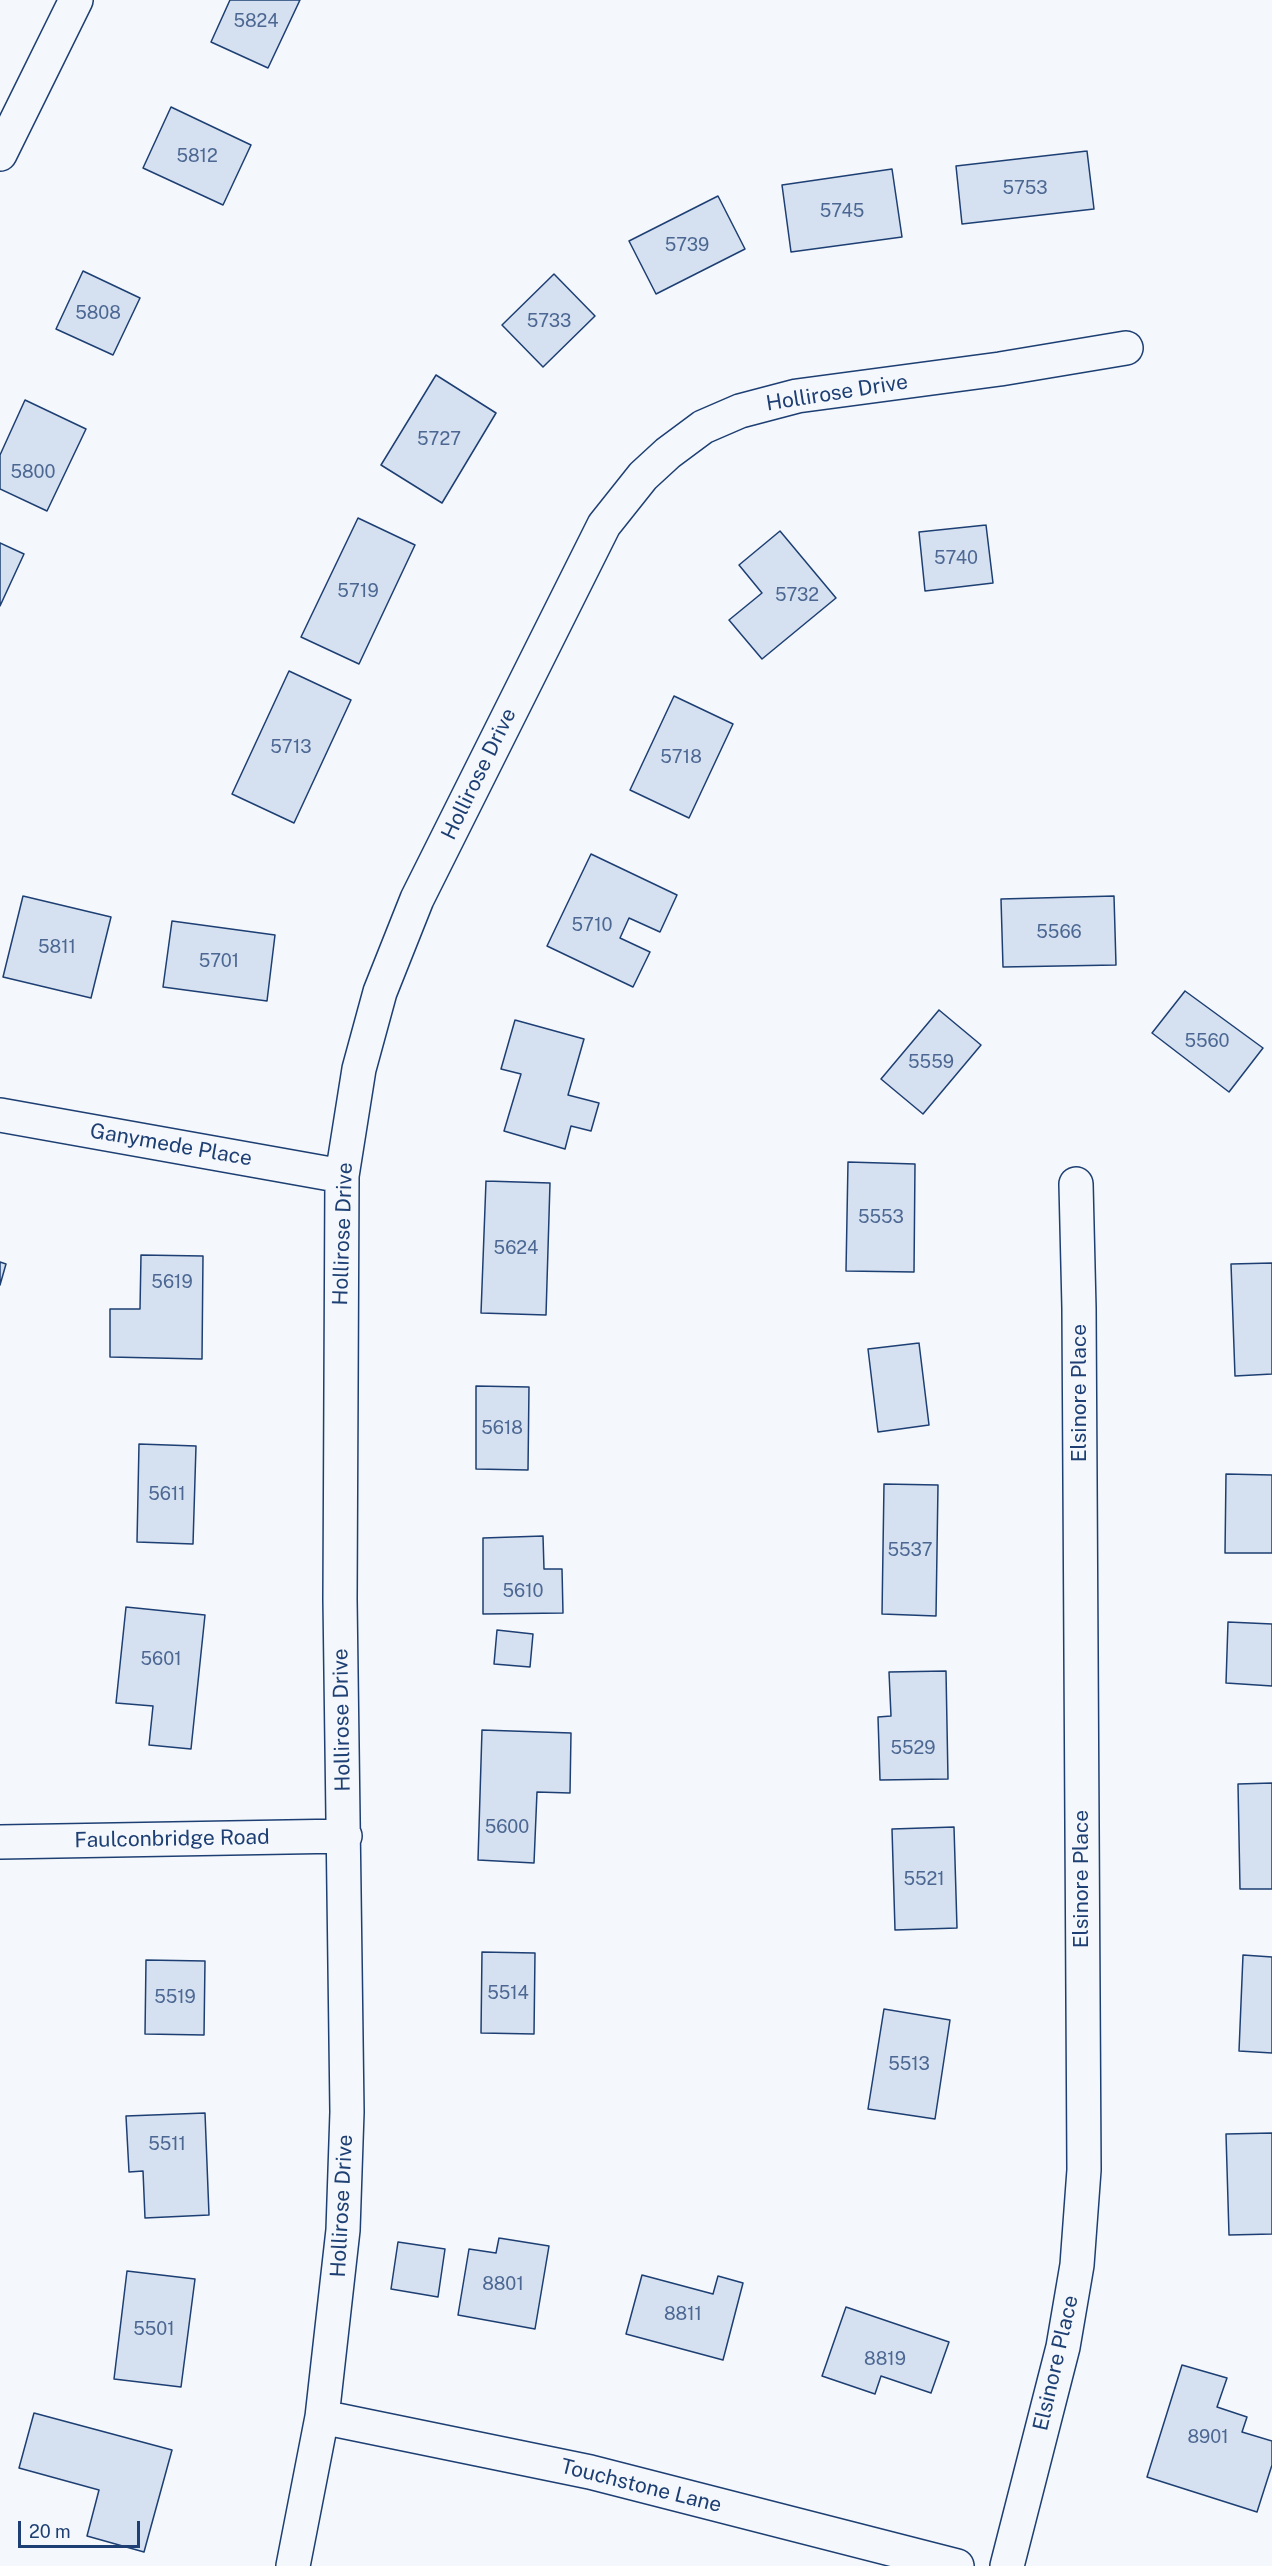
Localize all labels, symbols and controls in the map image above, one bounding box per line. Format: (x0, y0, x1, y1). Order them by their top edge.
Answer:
house number: 5824 (233, 10, 279, 32)
house number: 5812 (176, 145, 218, 167)
house number: 5753 (1002, 177, 1048, 199)
house number: 5745 (820, 200, 864, 222)
house number: 5739 (665, 234, 709, 256)
house number: 5808 (75, 302, 121, 324)
house number: 5733 (527, 310, 571, 332)
street label: Hollirose Drive (764, 369, 910, 417)
house number: 5727 (417, 428, 461, 450)
house number: 5800 (11, 461, 55, 483)
house number: 5740 (934, 547, 978, 569)
house number: 5719 (337, 580, 379, 602)
house number: 5732 (775, 584, 819, 606)
street label: Hollirose Drive (436, 704, 522, 844)
house number: 5713 (270, 736, 312, 758)
house number: 5718 (660, 746, 702, 768)
house number: 5710 (571, 914, 613, 936)
house number: 5566 (1036, 921, 1082, 943)
house number: 5811 (38, 936, 76, 958)
house number: 5701 (199, 950, 239, 972)
house number: 5560 (1184, 1030, 1230, 1052)
house number: 5559 (908, 1051, 954, 1073)
street label: Ganymede Place (88, 1118, 254, 1172)
street label: Hollirose Drive (328, 1162, 358, 1306)
house number: 5553 (858, 1206, 904, 1228)
house number: 5624 (494, 1237, 538, 1259)
house number: 5619 (151, 1271, 193, 1293)
street label: Elsinore Place (1067, 1324, 1093, 1462)
house number: 5618 (481, 1417, 523, 1439)
house number: 5611 (148, 1483, 186, 1505)
house number: 5537 (888, 1539, 932, 1561)
house number: 5610 (502, 1580, 544, 1602)
house number: 5601 (141, 1648, 181, 1670)
street label: Hollirose Drive (328, 1648, 356, 1792)
house number: 5529 (890, 1737, 936, 1759)
street label: Elsinore Place (1069, 1810, 1095, 1948)
house number: 5600 (485, 1816, 529, 1838)
street label: Faulconbridge Road (74, 1825, 270, 1853)
house number: 5521 (903, 1868, 945, 1890)
house number: 5514 (487, 1982, 529, 2004)
house number: 5519 (154, 1986, 196, 2008)
house number: 5513 (888, 2053, 930, 2075)
house number: 5511 (148, 2133, 186, 2155)
street label: Hollirose Drive (326, 2134, 358, 2278)
house number: 8801 (482, 2273, 524, 2295)
street label: Elsinore Place (1028, 2293, 1084, 2433)
house number: 8811 (664, 2303, 702, 2325)
house number: 5501 (133, 2318, 175, 2340)
house number: 8819 (864, 2348, 906, 2370)
house number: 8901 (1187, 2426, 1229, 2448)
street label: Touchstone Lane (558, 2454, 724, 2518)
scale bar (21, 2509, 142, 2547)
text: 20 m (29, 2521, 71, 2542)

